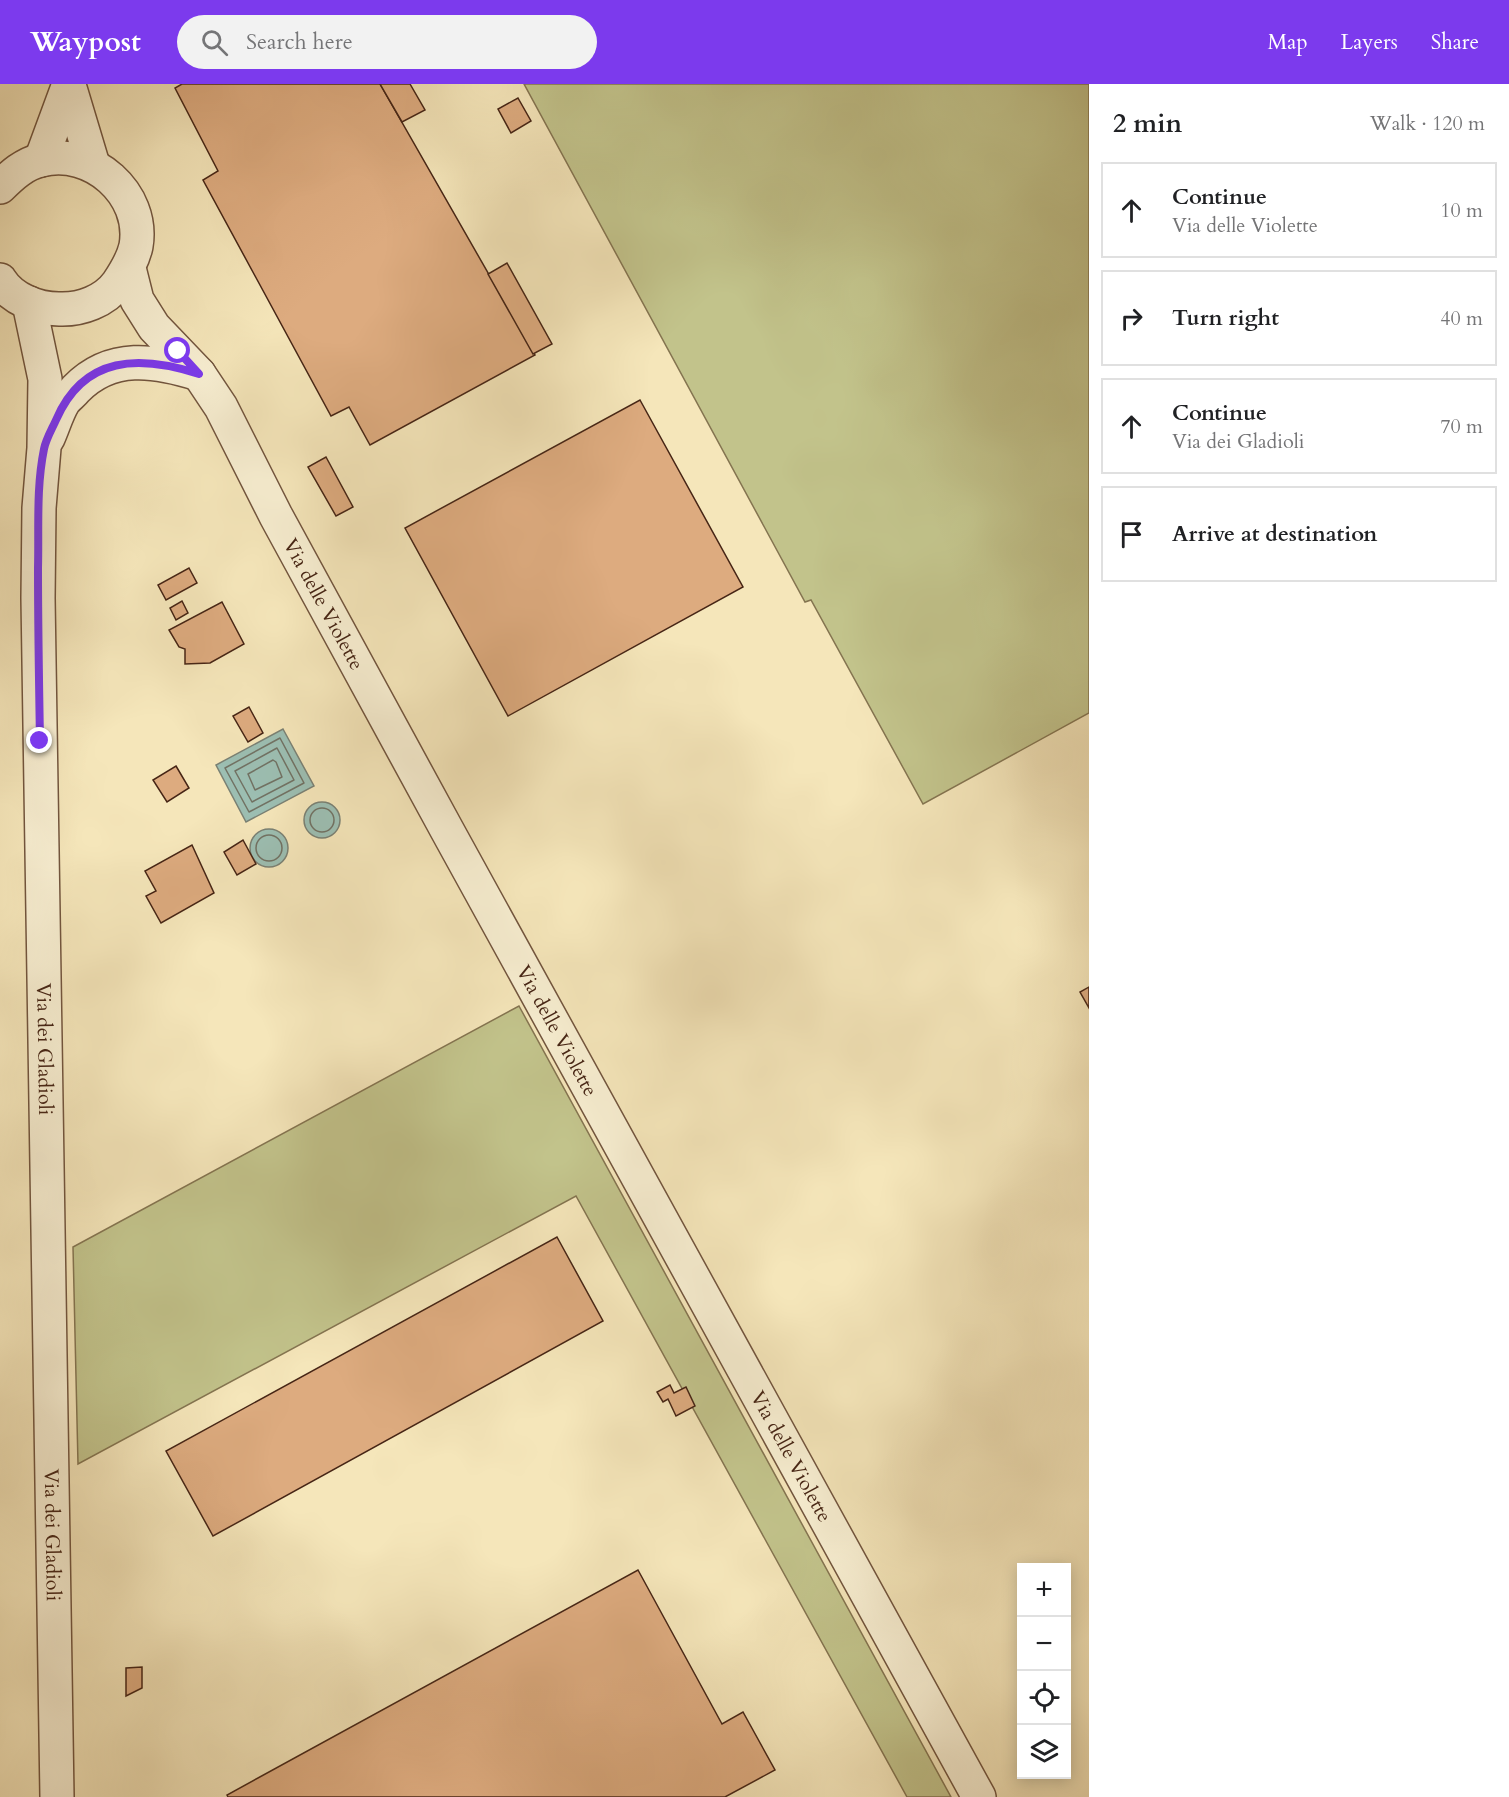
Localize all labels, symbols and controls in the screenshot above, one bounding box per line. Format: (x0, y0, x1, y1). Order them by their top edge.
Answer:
search box (177, 15, 597, 69)
text: Waypost (30, 23, 141, 61)
icon: search (198, 26, 231, 59)
text: Search here (246, 27, 353, 57)
text: Map (1268, 28, 1308, 57)
text: Layers (1341, 28, 1398, 57)
text: Share (1431, 28, 1479, 57)
text: 2 min (1113, 106, 1182, 141)
text: Walk · 120 m (1370, 110, 1485, 137)
text: Continue (1172, 182, 1267, 212)
icon: ahead (1115, 194, 1148, 227)
text: 10 m (1440, 197, 1483, 224)
text: Via delle Violette (1172, 212, 1318, 239)
icon: right (1115, 302, 1148, 335)
text: Turn right (1172, 303, 1279, 333)
text: 40 m (1440, 305, 1483, 332)
route start (164, 337, 190, 363)
text: Continue (1172, 398, 1267, 428)
icon: ahead (1115, 410, 1148, 443)
text: 70 m (1440, 413, 1483, 440)
text: Via dei Gladioli (1172, 428, 1304, 455)
icon: arrive (1115, 518, 1148, 551)
text: Arrive at destination (1172, 519, 1377, 549)
street label: Via delle Violette (277, 534, 370, 675)
route end (26, 727, 52, 753)
street label: Via delle Violette (510, 960, 604, 1101)
street label: Via dei Gladioli (30, 983, 59, 1116)
street label: Via delle Violette (744, 1386, 838, 1527)
street label: Via dei Gladioli (38, 1469, 67, 1602)
map controls (1017, 1563, 1071, 1779)
button: + (1017, 1563, 1071, 1617)
button: − (1017, 1617, 1071, 1671)
button: locate (1017, 1671, 1071, 1725)
button: layers (1017, 1725, 1071, 1779)

